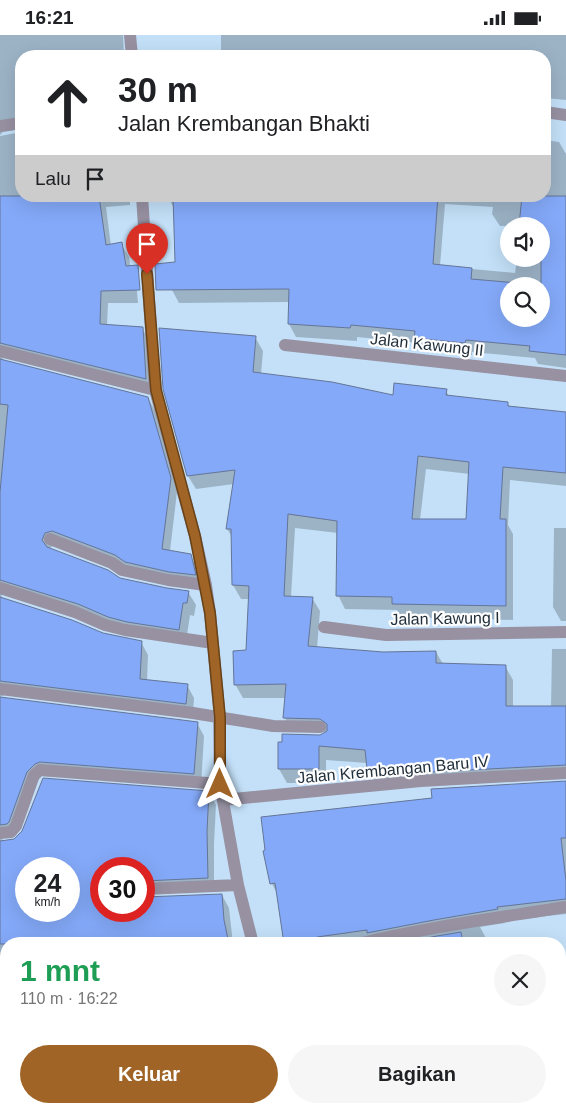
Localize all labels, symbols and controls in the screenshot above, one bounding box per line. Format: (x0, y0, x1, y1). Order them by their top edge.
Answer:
text: 16:21 (25, 7, 74, 28)
icon: ahead (35, 70, 100, 135)
text: 30 m (118, 70, 198, 109)
text: Jalan Krembangan Bhakti (118, 111, 370, 136)
icon: arrive (81, 165, 109, 193)
text: Lalu (35, 168, 71, 189)
map controls (500, 217, 550, 327)
button: sound (500, 217, 550, 267)
pin (126, 223, 168, 274)
icon: arrive (133, 230, 161, 258)
button: search (500, 277, 550, 327)
street label: Jalan Kawung II (369, 330, 484, 359)
street label: Jalan Kawung I (390, 609, 500, 628)
street label: Jalan Krembangan Baru IV (297, 753, 490, 786)
position arrow (193, 757, 245, 809)
speed limit sign: 30 (90, 857, 155, 922)
text: 24 (34, 869, 61, 897)
text: km/h (34, 895, 61, 909)
text: 1 mnt (20, 954, 100, 987)
button: close (494, 954, 546, 1006)
text: 110 m · 16:22 (20, 990, 118, 1007)
button: Keluar (20, 1045, 278, 1103)
button: Bagikan (288, 1045, 546, 1103)

